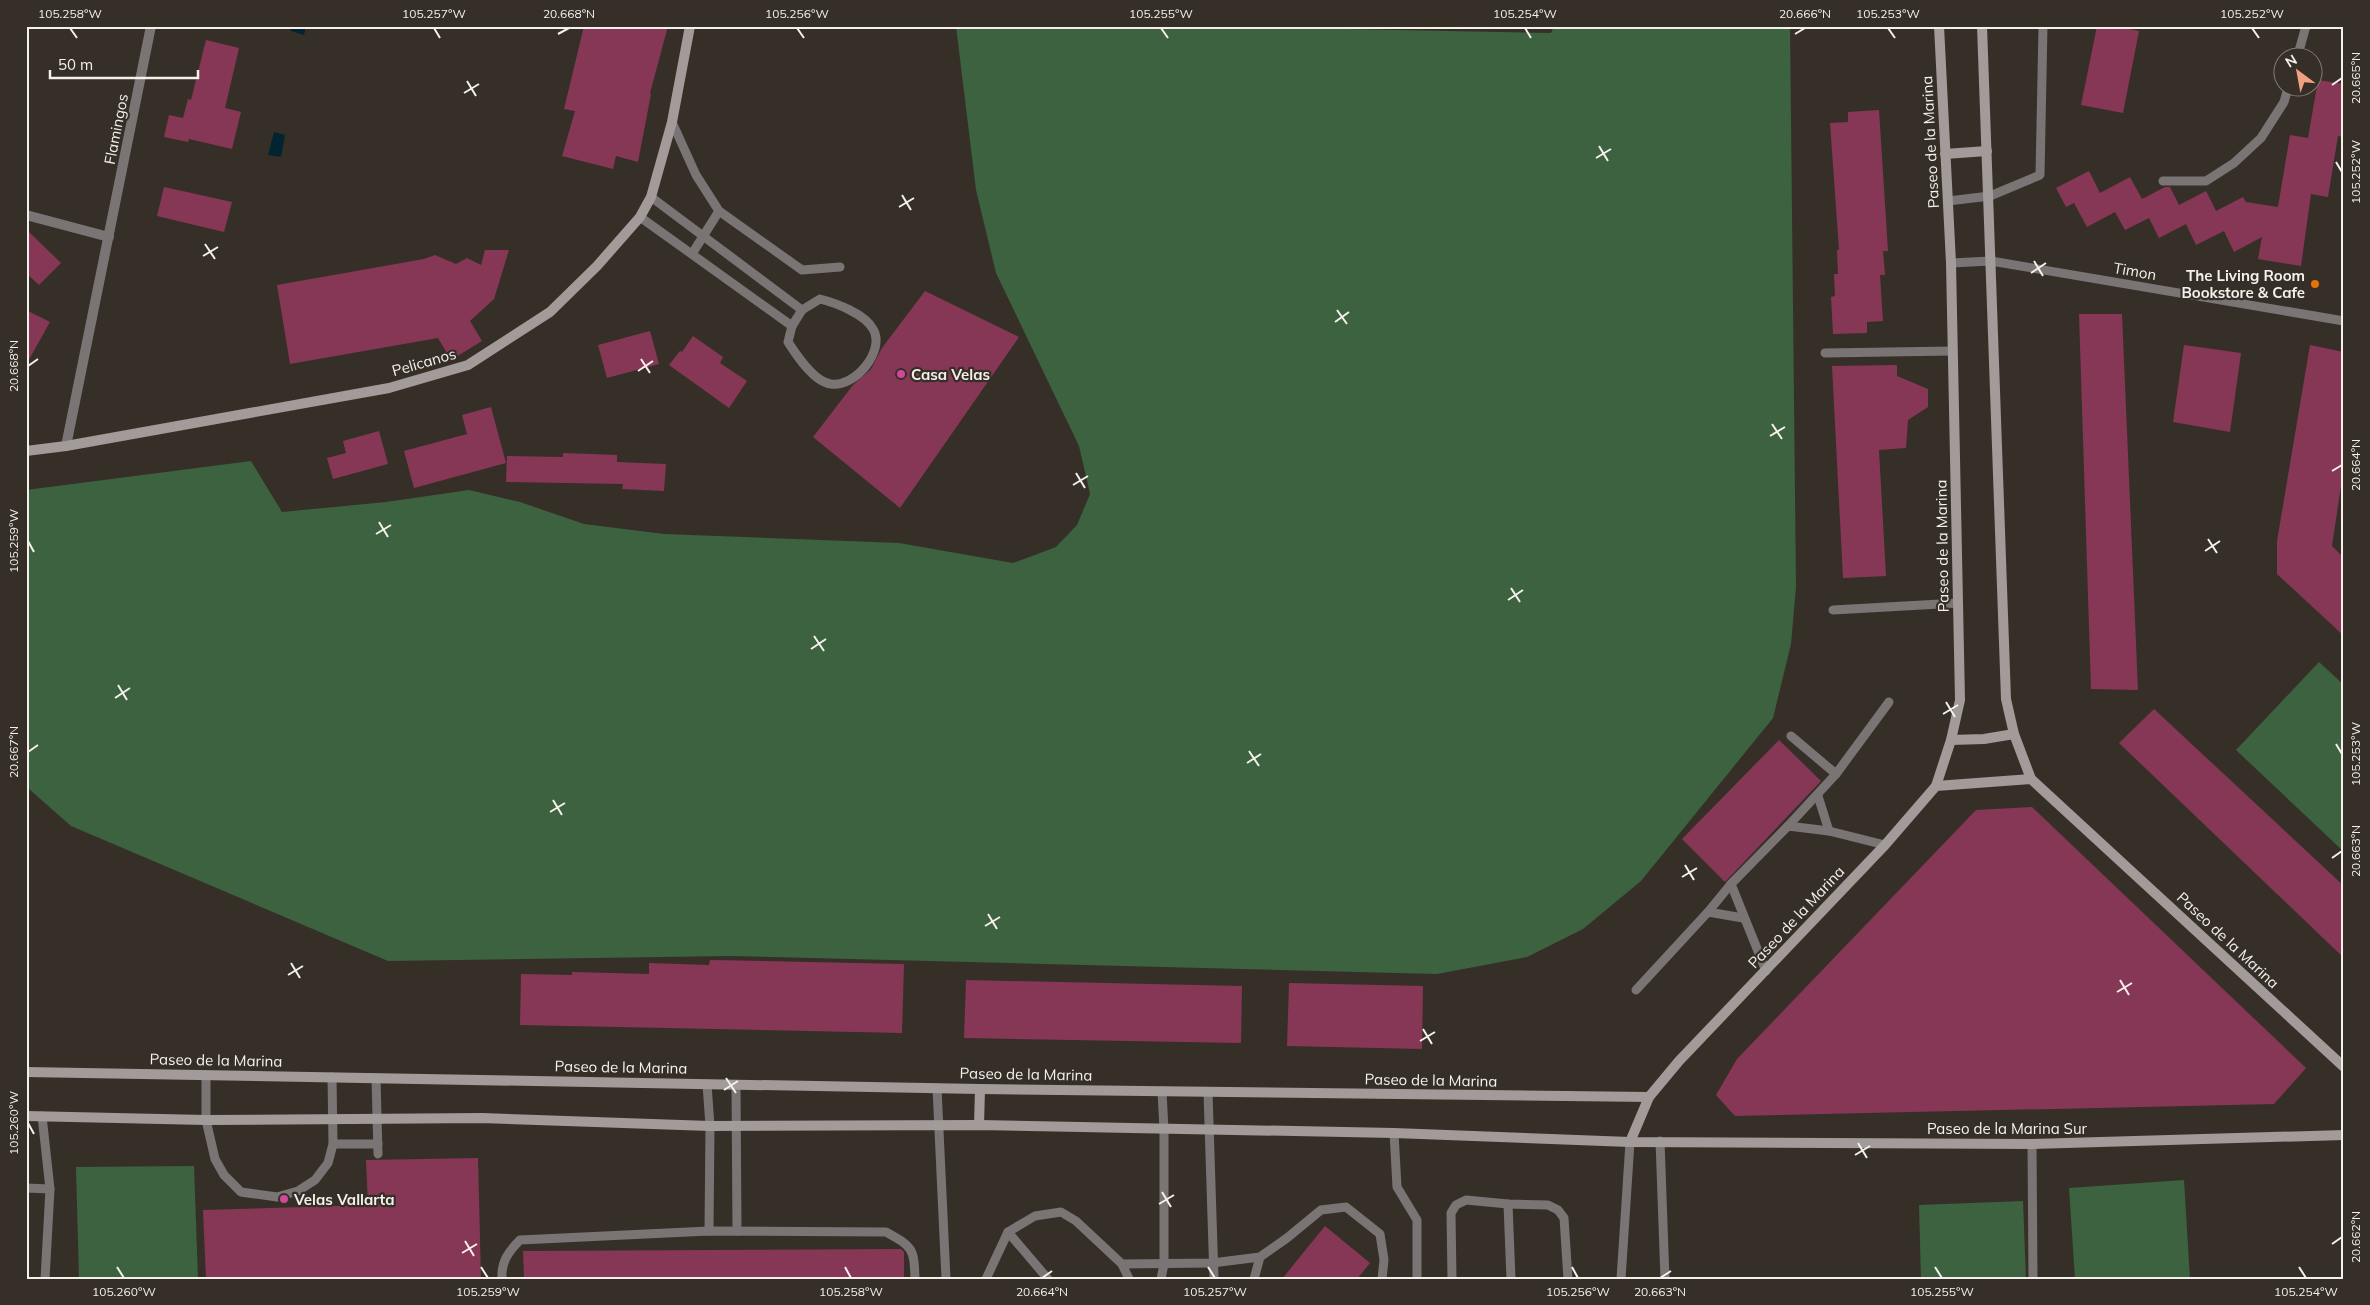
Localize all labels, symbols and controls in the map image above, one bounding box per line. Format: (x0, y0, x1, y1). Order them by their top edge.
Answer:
text: 105.258°W (38, 6, 102, 21)
text: 105.257°W (402, 6, 466, 21)
text: 20.668°N (543, 6, 595, 21)
text: 105.256°W (765, 6, 829, 21)
text: 105.255°W (1129, 6, 1193, 21)
text: 105.254°W (1493, 6, 1557, 21)
text: 20.666°N (1779, 6, 1831, 21)
text: 105.253°W (1856, 6, 1920, 21)
text: 105.252°W (2220, 6, 2284, 21)
scale bar (50, 48, 198, 80)
north arrow (2272, 48, 2322, 98)
text: N (2282, 51, 2300, 71)
text: 20.665°N (2348, 52, 2363, 104)
text: 50 m (58, 55, 93, 74)
street label: Paseo de la Marina (1917, 75, 1943, 209)
street label: Flamingos (100, 92, 132, 166)
text: 105.252°W (2348, 140, 2363, 204)
street label: Timon (2112, 258, 2158, 284)
place label: The Living Room Bookstore & Cafe (2181, 266, 2305, 302)
marker: The Living Room Bookstore & Cafe (2309, 278, 2321, 290)
text: 20.668°N (6, 340, 21, 392)
street label: Pelicanos (390, 344, 458, 380)
place label: Casa Velas (911, 365, 990, 384)
marker: Casa Velas (895, 368, 907, 380)
text: 20.664°N (2348, 439, 2363, 491)
street label: Paseo de la Marina (1931, 479, 1953, 613)
text: 105.259°W (6, 509, 21, 573)
text: 105.253°W (2348, 722, 2363, 786)
text: 20.667°N (6, 726, 21, 778)
text: 20.663°N (2348, 825, 2363, 877)
street label: Paseo de la Marina (1744, 862, 1848, 972)
street label: Paseo de la Marina (2173, 888, 2283, 992)
street label: Paseo de la Marina (149, 1049, 283, 1071)
street label: Paseo de la Marina (554, 1056, 688, 1078)
street label: Paseo de la Marina (959, 1063, 1093, 1085)
street label: Paseo de la Marina (1364, 1069, 1498, 1091)
text: 105.260°W (6, 1091, 21, 1155)
street label: Paseo de la Marina Sur (1927, 1119, 2088, 1138)
place label: Velas Vallarta (293, 1190, 395, 1209)
marker: Velas Vallarta (278, 1193, 290, 1205)
text: 20.662°N (2348, 1211, 2363, 1263)
text: 105.260°W (92, 1284, 156, 1299)
text: 105.259°W (456, 1284, 520, 1299)
text: 105.258°W (819, 1284, 883, 1299)
text: 20.664°N (1016, 1284, 1068, 1299)
text: 105.257°W (1183, 1284, 1247, 1299)
text: 105.256°W (1546, 1284, 1610, 1299)
text: 20.663°N (1634, 1284, 1686, 1299)
text: 105.255°W (1910, 1284, 1974, 1299)
text: 105.254°W (2274, 1284, 2338, 1299)

